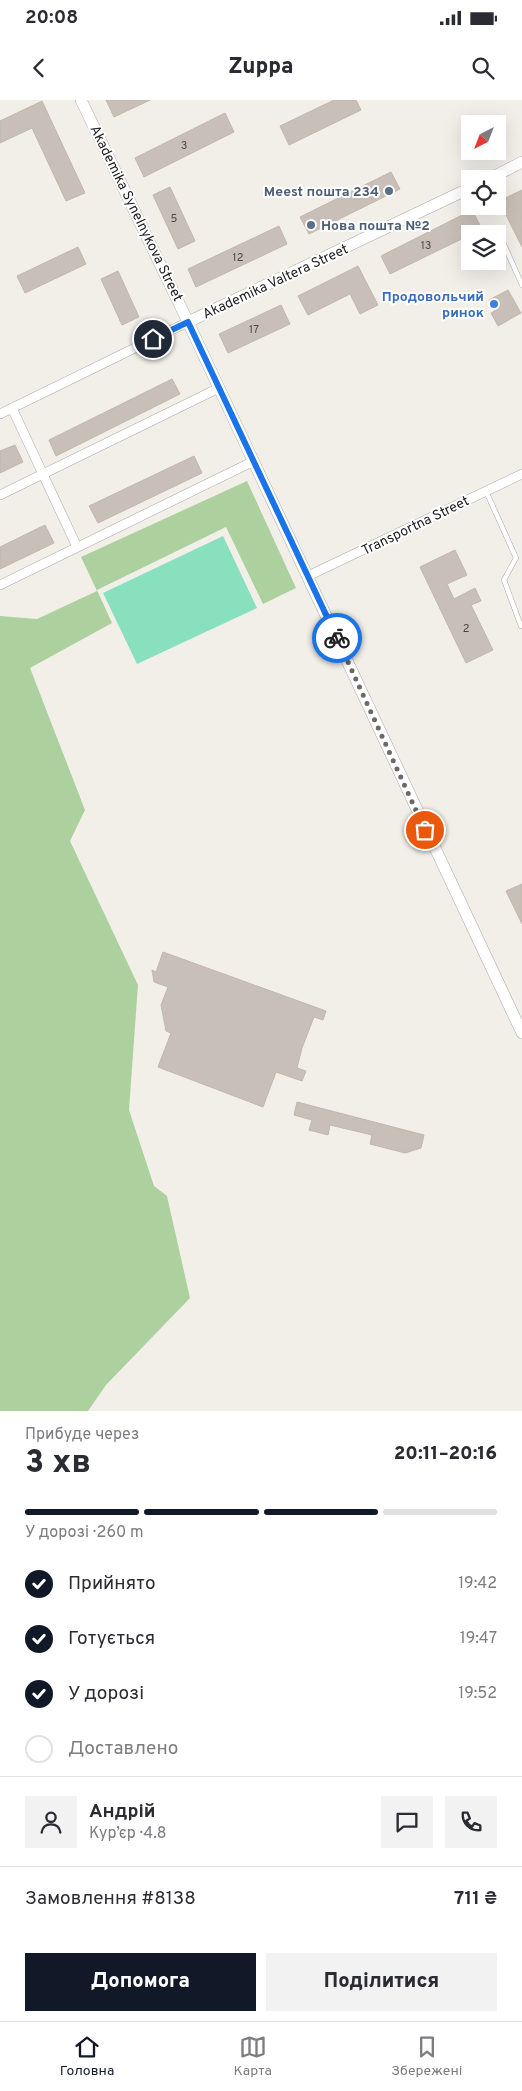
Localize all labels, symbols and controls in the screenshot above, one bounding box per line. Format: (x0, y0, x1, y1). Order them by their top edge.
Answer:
text: 20:08 (25, 6, 78, 30)
icon: back (25, 54, 53, 82)
text: Zuppa (229, 54, 293, 81)
icon: search (469, 54, 497, 82)
north arrow (461, 115, 506, 160)
map controls (461, 115, 506, 270)
street label: Akademika Synelnykova Street (86, 123, 186, 305)
house number: 3 (181, 139, 187, 153)
button: locate (461, 170, 506, 215)
place label: Meest пошта 234 (264, 184, 379, 201)
marker: Meest пошта 234 (383, 185, 395, 197)
house number: 5 (171, 212, 178, 226)
place label: Нова пошта №2 (321, 218, 430, 235)
marker: Нова пошта №2 (305, 219, 317, 231)
button: layers (461, 225, 506, 270)
house number: 13 (421, 239, 431, 253)
street label: Akademika Valtera Street (200, 241, 351, 324)
house number: 12 (233, 251, 243, 265)
place label: Продовольчий ринок (382, 289, 484, 322)
marker: Продовольчий ринок (488, 298, 500, 310)
pin (132, 318, 174, 360)
house number: 17 (249, 323, 259, 337)
icon: home (139, 325, 167, 353)
street label: Transportna Street (359, 493, 472, 560)
courier (312, 613, 362, 663)
house number: 2 (463, 622, 469, 636)
icon: bike (323, 624, 351, 652)
pin (404, 809, 446, 851)
icon: bag (411, 816, 439, 844)
text: Прибуде через (25, 1425, 139, 1445)
text: 20:11–20:16 (394, 1442, 497, 1466)
text: 3 хв (25, 1444, 91, 1484)
text: У дорозі · 260 m (25, 1523, 144, 1543)
icon: check (25, 1570, 53, 1598)
text: Прийнято (68, 1572, 156, 1596)
text: 19:42 (458, 1574, 497, 1594)
icon: check (25, 1625, 53, 1653)
text: Готується (68, 1627, 155, 1651)
text: 19:47 (460, 1629, 497, 1649)
icon: check (25, 1680, 53, 1708)
text: У дорозі (68, 1682, 144, 1706)
text: 19:52 (458, 1684, 497, 1704)
text: Доставлено (68, 1737, 178, 1761)
button: person (25, 1796, 77, 1848)
button: chat (381, 1796, 433, 1848)
button: phone (445, 1796, 497, 1848)
text: Андрій (89, 1800, 156, 1824)
text: Кур’єр · 4.8 (89, 1824, 167, 1844)
text: Замовлення #8138 (25, 1887, 196, 1911)
text: 711 ₴ (454, 1887, 497, 1911)
button: Допомога (25, 1953, 256, 2011)
button: Поділитися (266, 1953, 497, 2011)
tab: Головна (60, 2033, 114, 2080)
tab: Карта (234, 2033, 272, 2080)
tab: Збережені (391, 2033, 462, 2080)

